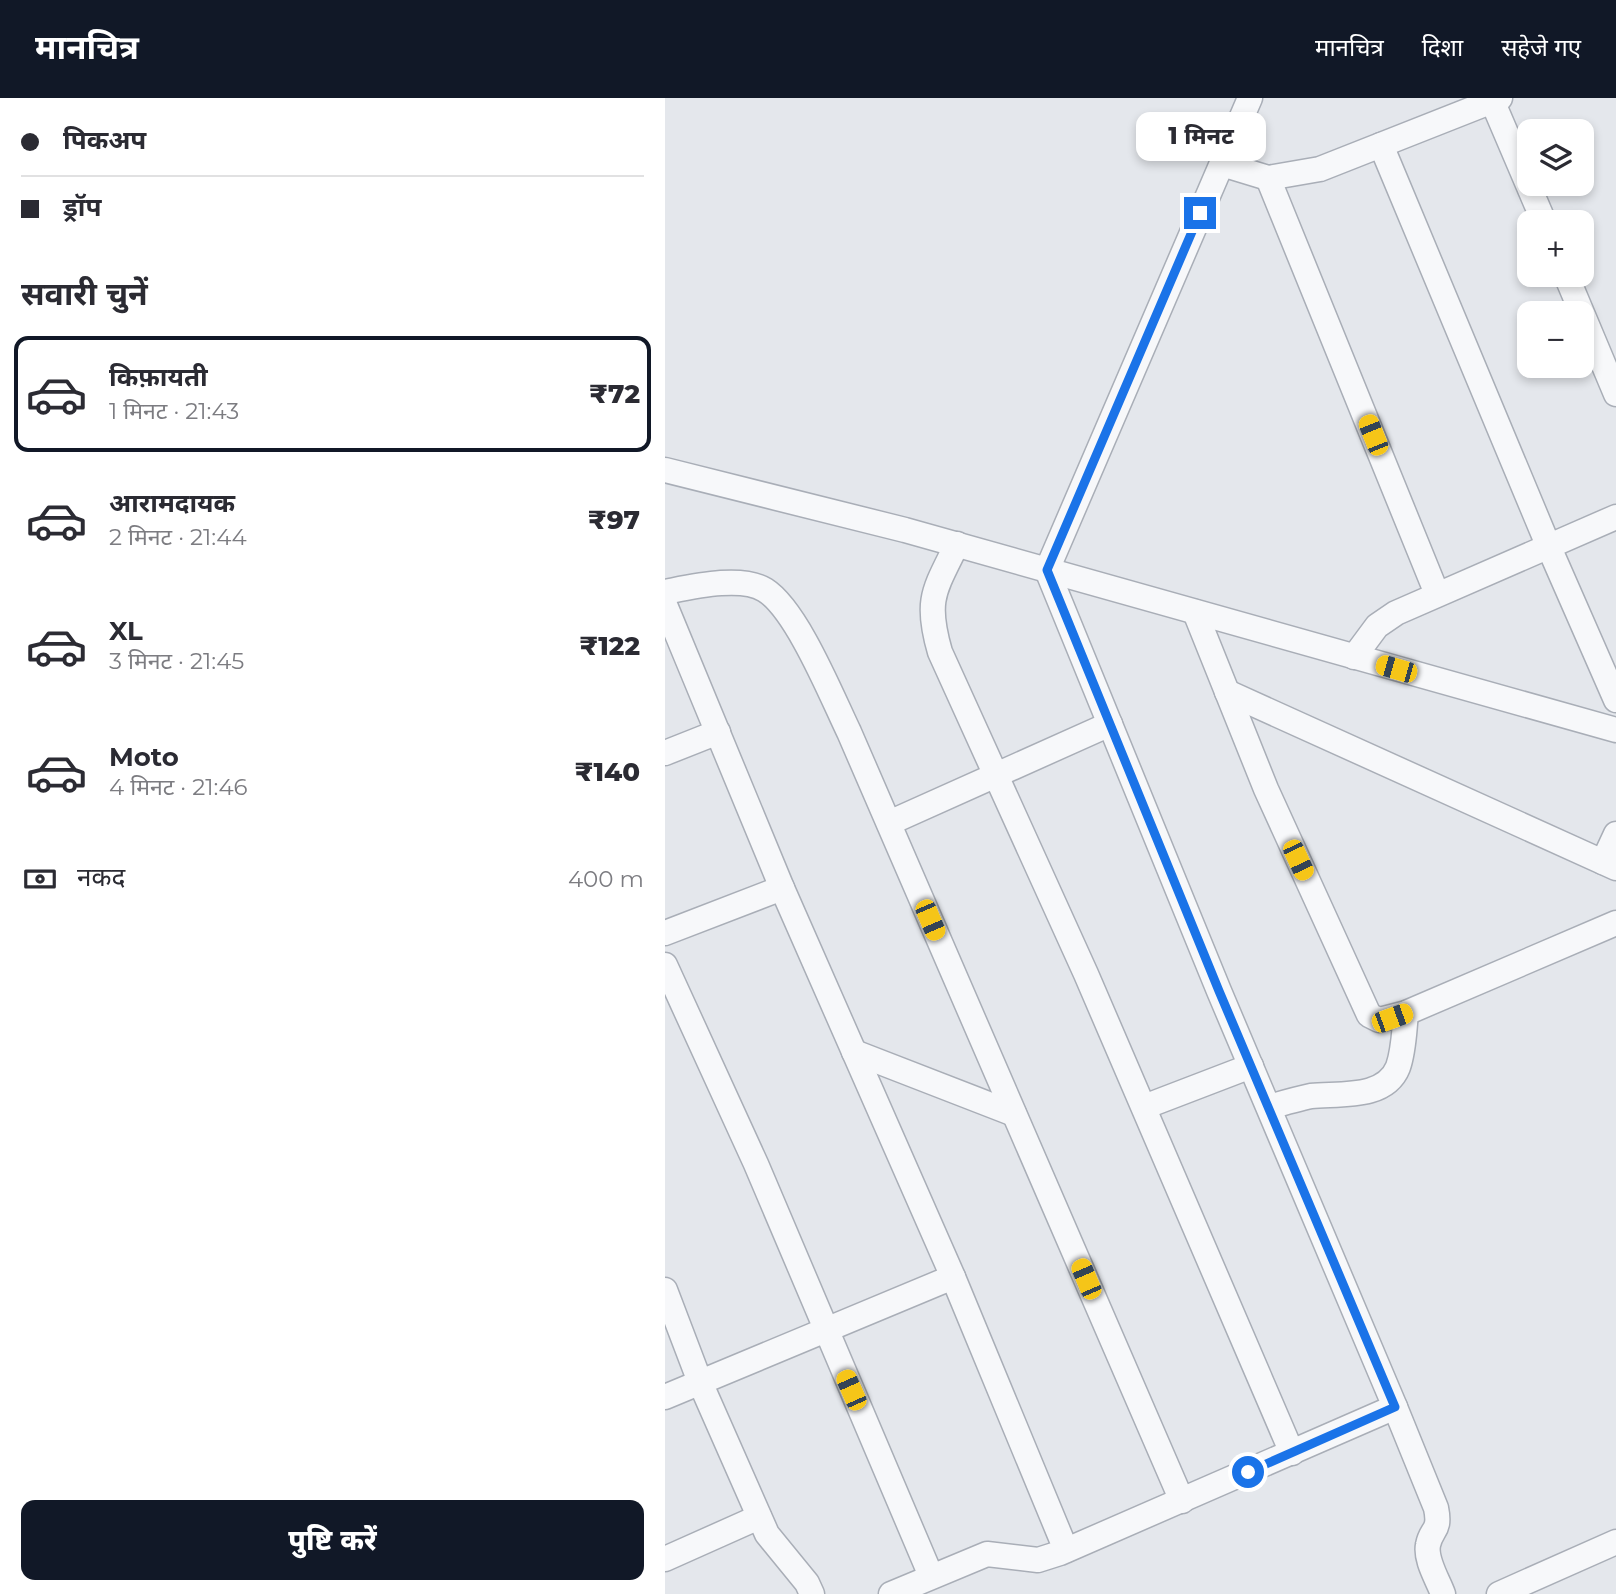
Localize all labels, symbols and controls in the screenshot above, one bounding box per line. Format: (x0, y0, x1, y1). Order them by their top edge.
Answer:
text: मानचित्र (35, 27, 139, 67)
text: मानचित्र (1315, 33, 1384, 62)
text: दिशा (1422, 33, 1463, 62)
text: सहेजे गए (1501, 33, 1581, 62)
callout: 1 मिनट (1135, 111, 1265, 160)
map controls (1517, 119, 1594, 378)
button: layers (1517, 119, 1594, 196)
text: 1 मिनट (1168, 122, 1234, 150)
text: पिकअप (63, 124, 146, 156)
text: ड्रॉप (63, 191, 101, 223)
route end (1184, 197, 1216, 229)
button: + (1517, 210, 1594, 287)
text: सवारी चुनें (21, 274, 148, 313)
button: − (1517, 301, 1594, 378)
text: किफ़ायती (109, 361, 208, 393)
icon: car (25, 363, 88, 426)
text: ₹72 (589, 378, 640, 410)
text: 1 मिनट · 21:43 (109, 397, 239, 425)
car (1356, 412, 1391, 458)
text: आरामदायक (109, 487, 235, 519)
icon: car (25, 489, 88, 552)
text: ₹97 (588, 504, 640, 536)
text: 2 मिनट · 21:44 (109, 523, 247, 551)
icon: car (25, 615, 88, 678)
text: XL (109, 615, 143, 647)
text: ₹122 (579, 630, 640, 662)
text: 3 मिनट · 21:45 (109, 647, 244, 675)
car (1373, 653, 1420, 685)
icon: car (25, 741, 88, 804)
text: Moto (109, 741, 179, 773)
text: ₹140 (574, 756, 640, 788)
text: 4 मिनट · 21:46 (109, 773, 248, 801)
car (1280, 837, 1317, 883)
icon: cash (21, 860, 59, 898)
text: नकद (77, 861, 125, 893)
text: 400 m (568, 865, 644, 893)
car (913, 897, 948, 943)
car (1369, 1001, 1416, 1035)
car (1069, 1256, 1104, 1302)
car (833, 1367, 870, 1413)
route start (1232, 1456, 1264, 1488)
button: पुष्टि करें (21, 1500, 644, 1580)

